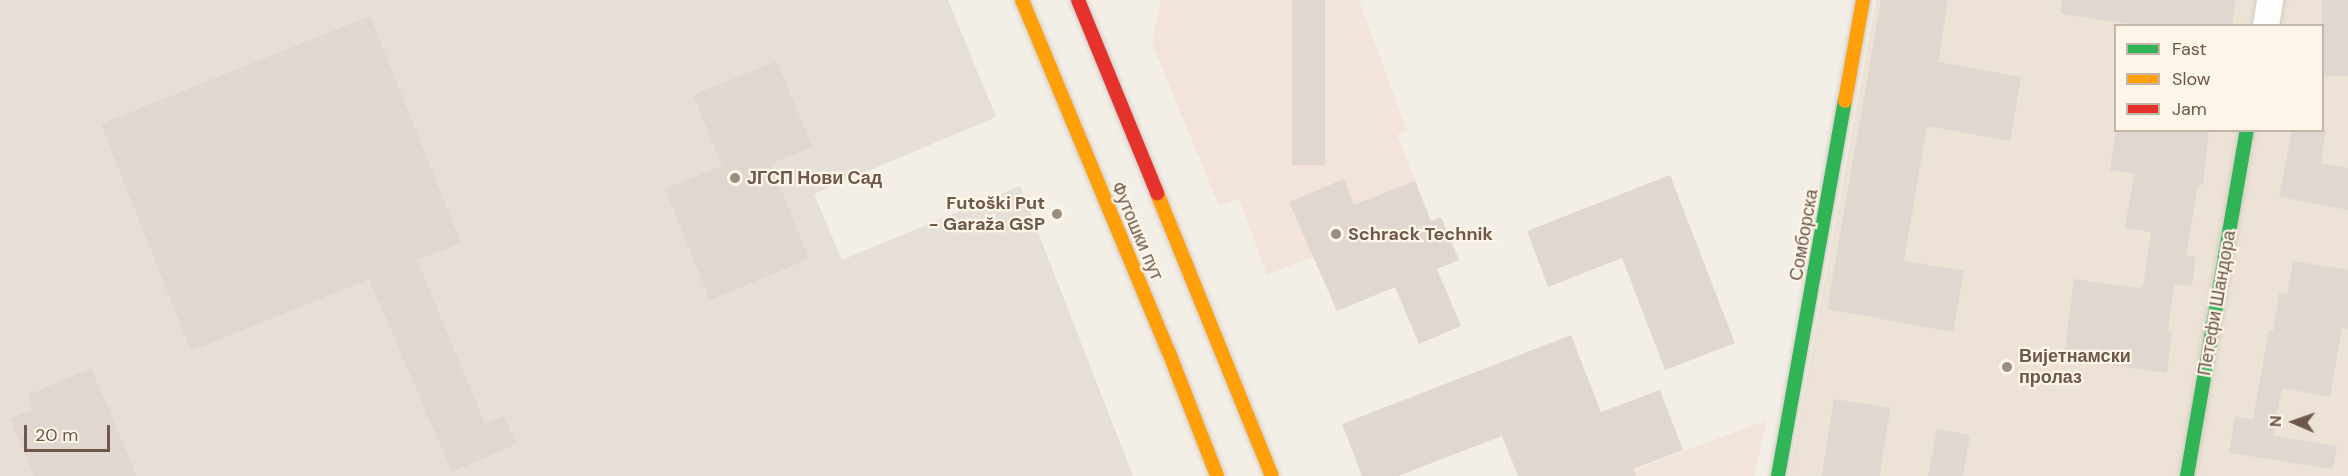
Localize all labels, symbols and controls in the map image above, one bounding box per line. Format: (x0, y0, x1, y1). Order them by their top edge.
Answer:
legend (2114, 24, 2324, 132)
text: Fast (2172, 37, 2207, 61)
text: Slow (2172, 67, 2211, 91)
text: Jam (2172, 97, 2207, 121)
place label: ЈГСП Нови Сад (747, 167, 882, 189)
marker: ЈГСП Нови Сад (728, 171, 742, 185)
street label: Футошки пут (1107, 179, 1167, 283)
street label: Сомборска (1785, 187, 1823, 283)
place label: Futoški Put - Garaža GSP (928, 193, 1045, 236)
marker: Futoški Put - Garaža GSP (1050, 207, 1064, 221)
place label: Schrack Technik (1348, 223, 1493, 245)
marker: Schrack Technik (1329, 227, 1343, 241)
street label: Петефи Шандора (2194, 229, 2240, 377)
place label: Вијетнамски пролаз (2019, 346, 2131, 388)
marker: Вијетнамски пролаз (2000, 360, 2014, 374)
north arrow (2264, 392, 2324, 452)
scale bar (27, 413, 112, 451)
text: N (2265, 415, 2286, 428)
text: 20 m (35, 423, 78, 447)

